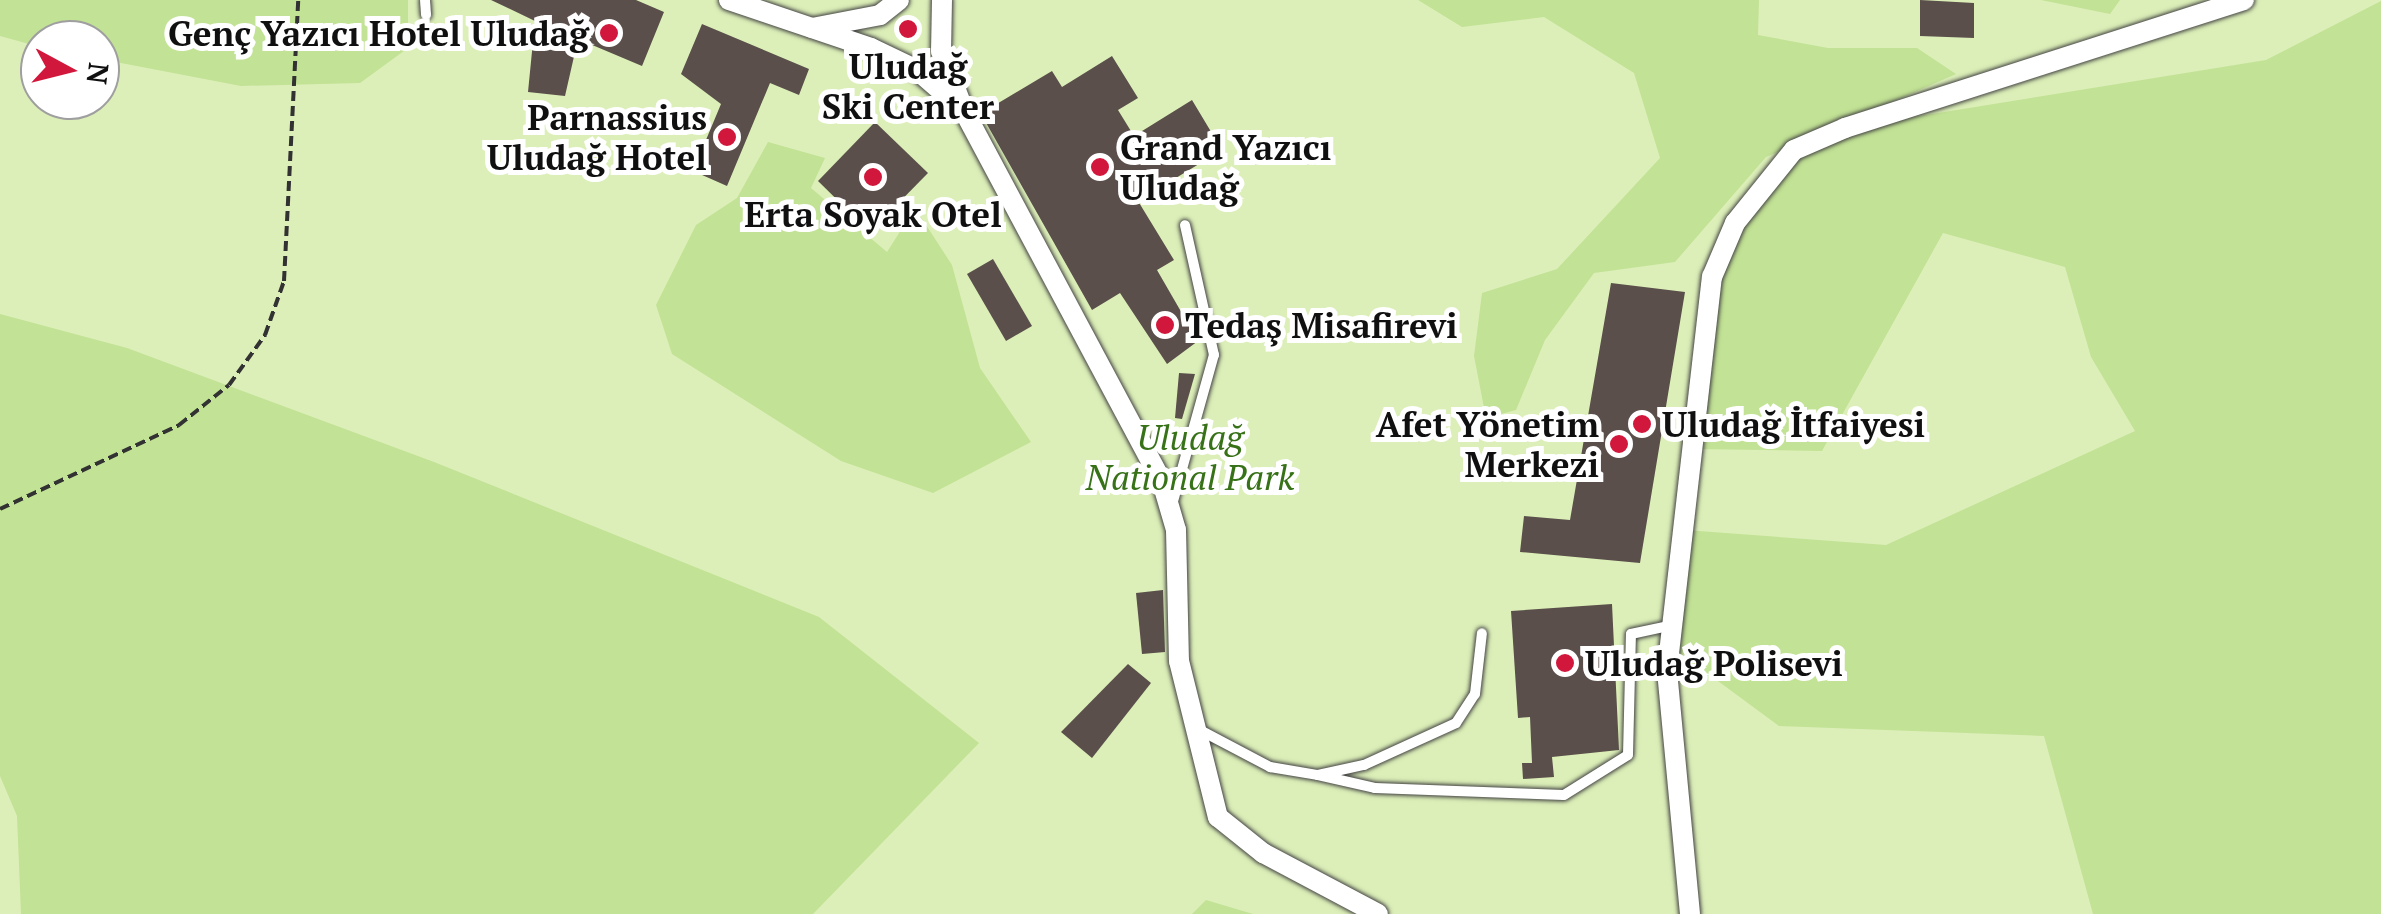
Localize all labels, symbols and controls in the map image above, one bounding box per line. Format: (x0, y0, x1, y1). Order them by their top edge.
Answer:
place label: Genç Yazıcı Hotel Uludağ (168, 12, 589, 54)
marker: Uludağ Ski Center (897, 18, 919, 40)
north arrow (20, 20, 120, 120)
marker: Genç Yazıcı Hotel Uludağ (598, 22, 620, 44)
place label: Uludağ Ski Center (822, 45, 994, 127)
text: N (79, 61, 118, 86)
place label: Parnassius Uludağ Hotel (487, 96, 707, 178)
marker: Parnassius Uludağ Hotel (716, 126, 738, 148)
place label: Grand Yazıcı Uludağ (1120, 126, 1331, 208)
marker: Grand Yazıcı Uludağ (1089, 156, 1111, 178)
marker: Erta Soyak Otel (862, 166, 884, 188)
place label: Erta Soyak Otel (744, 193, 1002, 235)
place label: Tedaş Misafirevi (1185, 304, 1458, 346)
marker: Tedaş Misafirevi (1154, 314, 1176, 336)
place label: Afet Yönetim Merkezi (1376, 403, 1599, 485)
place label: Uludağ İtfaiyesi (1662, 403, 1925, 445)
marker: Uludağ İtfaiyesi (1631, 413, 1653, 435)
park label: Uludağ National Park (1086, 416, 1294, 498)
marker: Afet Yönetim Merkezi (1608, 433, 1630, 455)
place label: Uludağ Polisevi (1585, 642, 1843, 684)
marker: Uludağ Polisevi (1554, 652, 1576, 674)

